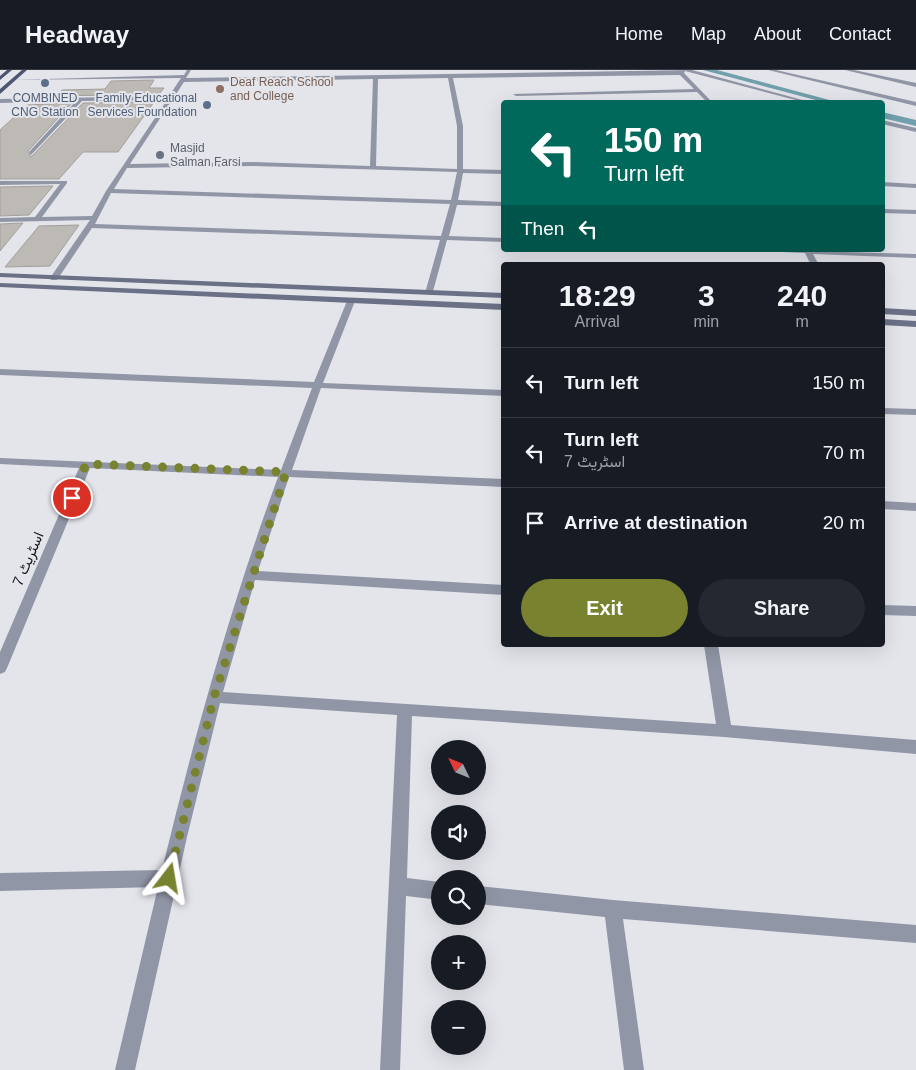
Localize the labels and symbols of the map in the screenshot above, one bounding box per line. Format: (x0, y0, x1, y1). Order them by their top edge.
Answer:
place label: Deaf Reach School and College (230, 75, 333, 103)
marker: COMBINED CNG Station (39, 77, 51, 89)
marker: Deaf Reach School and College (214, 83, 226, 95)
place label: COMBINED CNG Station (11, 91, 79, 119)
place label: Family Educational Services Foundation (88, 91, 197, 119)
marker: Family Educational Services Foundation (201, 99, 213, 111)
place label: Masjid Salman Farsi (170, 141, 241, 169)
marker: Masjid Salman Farsi (154, 149, 166, 161)
pin (51, 477, 93, 519)
street label: اسٹریٹ 7 (9, 529, 47, 589)
north arrow (431, 740, 486, 795)
position arrow (142, 851, 194, 903)

